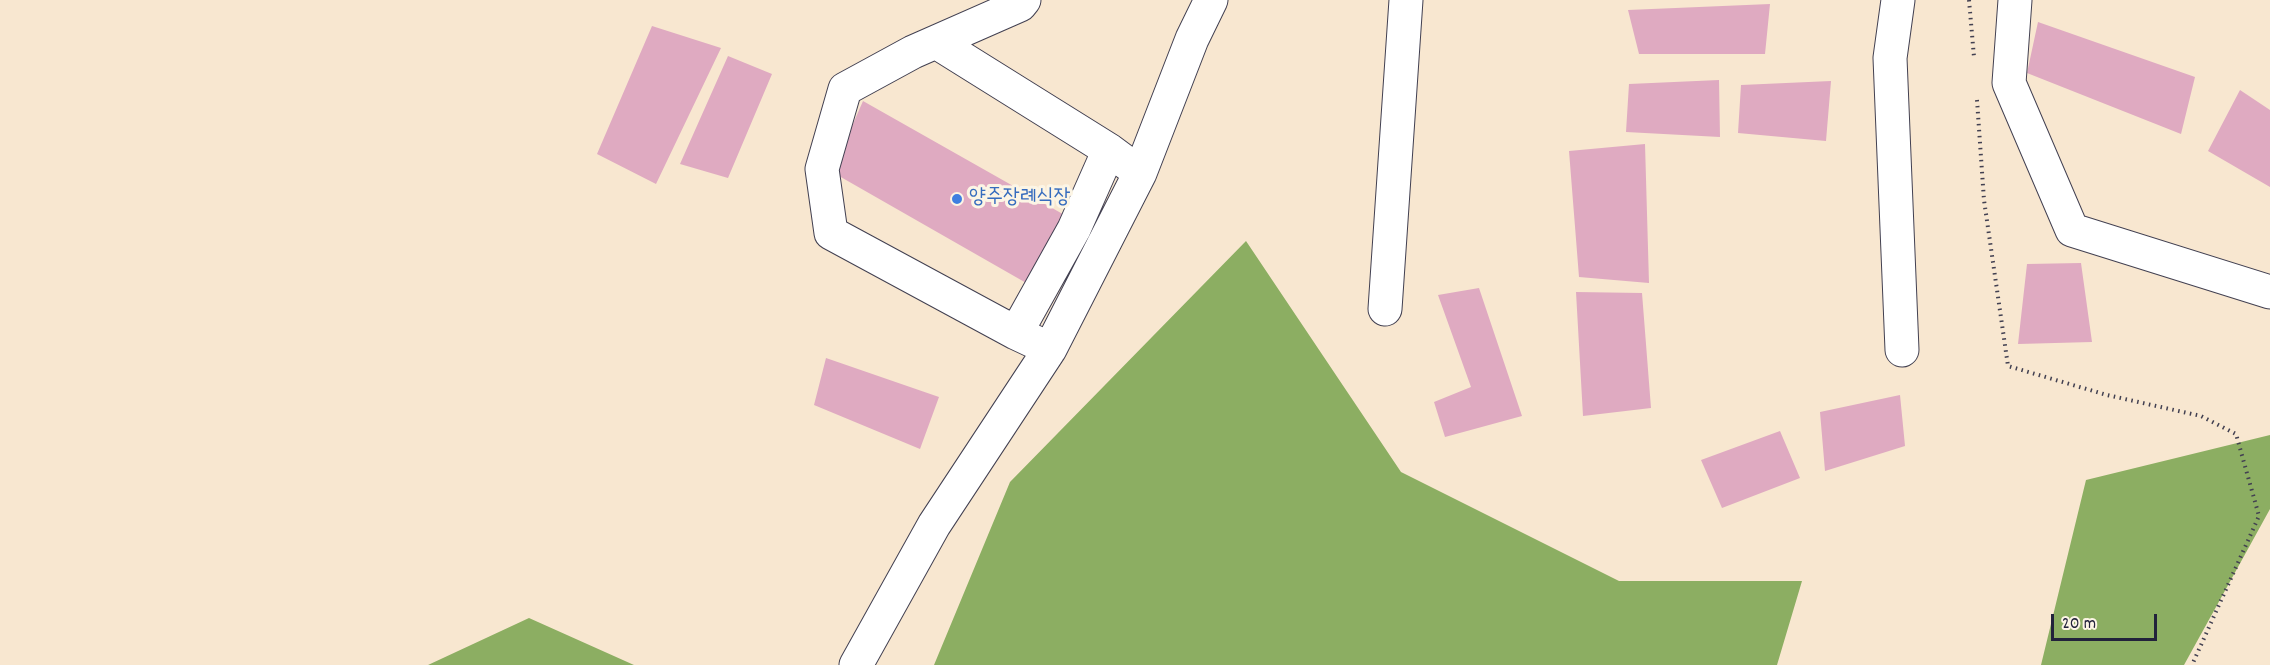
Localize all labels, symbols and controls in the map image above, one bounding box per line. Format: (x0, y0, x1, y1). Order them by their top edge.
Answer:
place label: 양주장례식장 (969, 186, 1070, 212)
marker: 양주장례식장 (950, 192, 964, 206)
scale bar (2054, 602, 2160, 640)
text: 20 m (2062, 612, 2096, 637)

